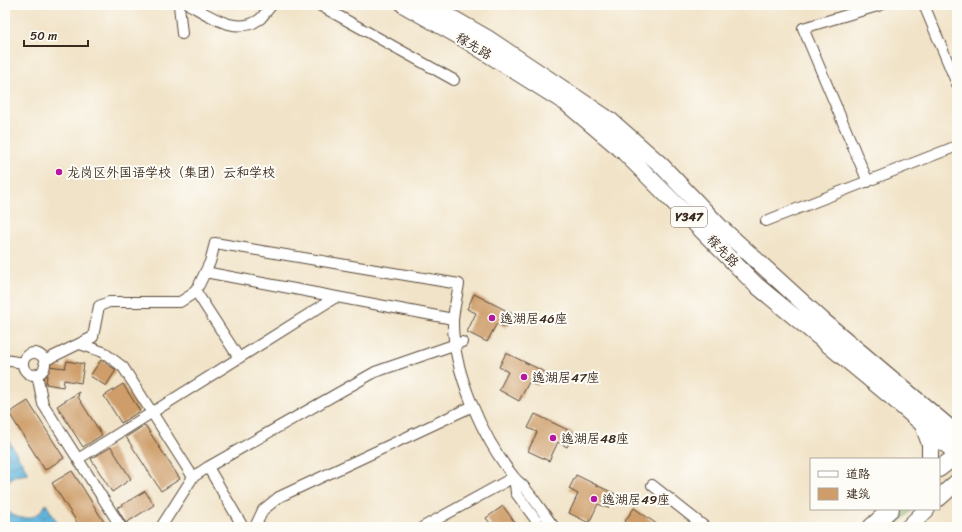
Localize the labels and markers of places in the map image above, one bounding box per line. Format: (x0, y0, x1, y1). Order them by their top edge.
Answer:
place label: 龙岗区外国语学校（集团）云和学校 (67, 161, 275, 184)
marker: 龙岗区外国语学校（集团）云和学校 (54, 167, 64, 177)
place label: 逸湖居46座 (500, 307, 568, 330)
marker: 逸湖居46座 (487, 313, 497, 323)
place label: 逸湖居47座 (532, 366, 600, 389)
marker: 逸湖居47座 (519, 372, 529, 382)
place label: 逸湖居48座 (561, 427, 629, 450)
marker: 逸湖居48座 (548, 433, 558, 443)
place label: 逸湖居49座 (602, 488, 670, 511)
marker: 逸湖居49座 (589, 494, 599, 504)

